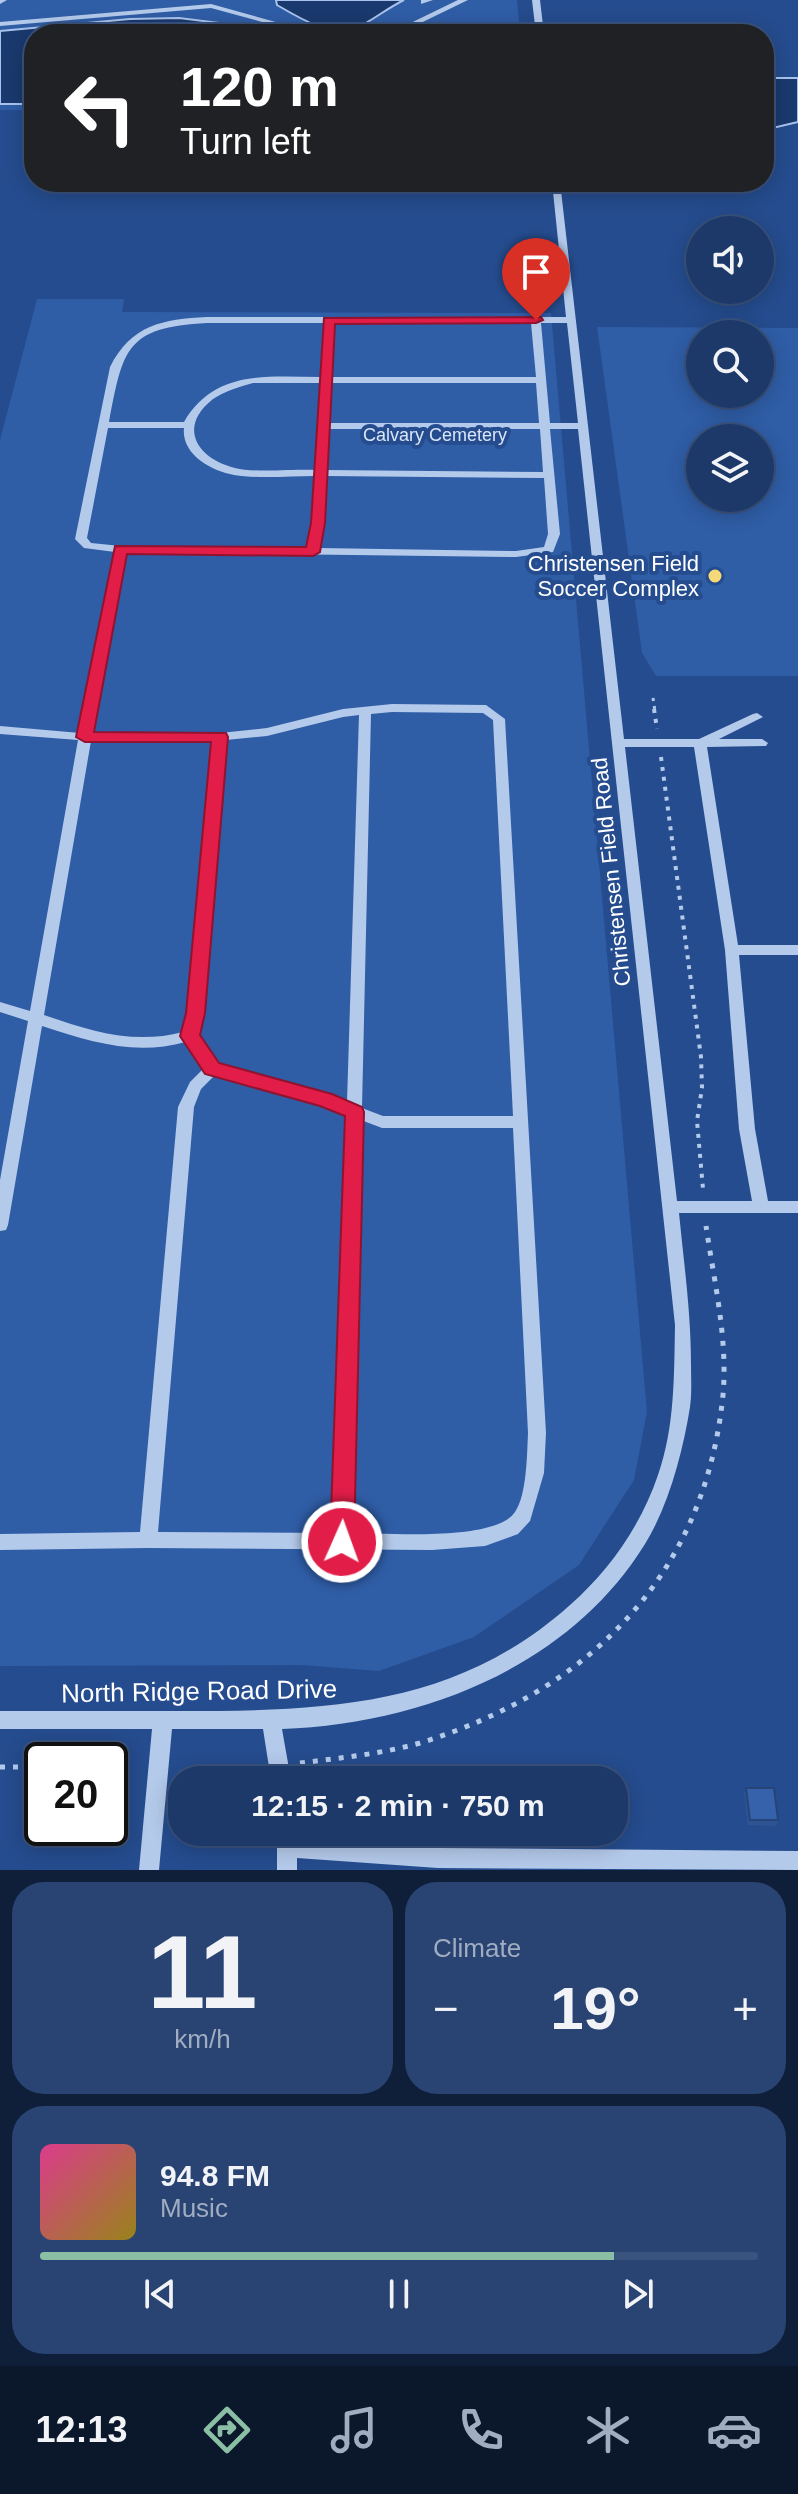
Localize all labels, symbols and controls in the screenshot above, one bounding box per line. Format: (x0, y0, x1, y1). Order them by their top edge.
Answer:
text: 120 m (180, 55, 339, 118)
icon: left (48, 56, 152, 160)
text: Turn left (180, 121, 311, 162)
map controls (686, 216, 774, 512)
button: sound (686, 216, 774, 304)
pin (502, 238, 570, 320)
icon: arrive (514, 250, 558, 294)
button: search (686, 320, 774, 408)
button: layers (686, 424, 774, 512)
park label: Calvary Cemetery (363, 425, 507, 445)
place label: Christensen Field Soccer Complex (528, 551, 699, 601)
marker: Christensen Field Soccer Complex (706, 567, 724, 585)
street label: Christensen Field Road (587, 756, 635, 988)
position arrow (300, 1500, 384, 1584)
street label: North Ridge Road Drive (61, 1674, 337, 1708)
speed limit sign: 20 (24, 1742, 128, 1846)
text: 12:15 · 2 min · 750 m (251, 1789, 545, 1822)
text: 11 (148, 1914, 257, 2030)
text: Climate (433, 1933, 521, 1963)
text: 19° (550, 1975, 641, 2042)
text: − (433, 1984, 459, 2033)
text: + (732, 1984, 758, 2033)
text: km/h (174, 2024, 231, 2054)
text: 94.8 FM (160, 2159, 270, 2192)
text: Music (160, 2193, 228, 2223)
icon: previous (138, 2272, 182, 2316)
icon: pause (377, 2272, 421, 2316)
icon: next (616, 2272, 660, 2316)
icon: directions (199, 2402, 255, 2458)
icon: music (326, 2402, 382, 2458)
icon: phone (453, 2402, 509, 2458)
icon: climate (580, 2402, 636, 2458)
icon: car (706, 2402, 762, 2458)
text: 12:13 (35, 2409, 128, 2450)

